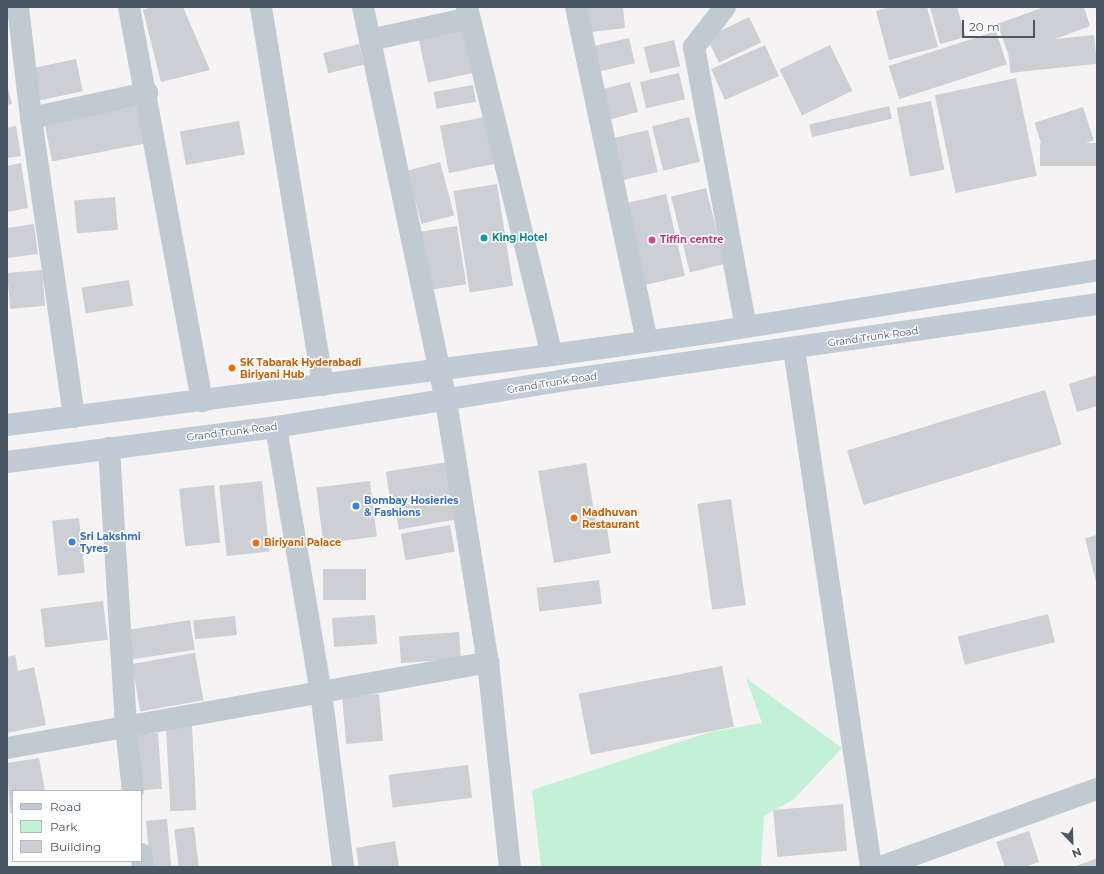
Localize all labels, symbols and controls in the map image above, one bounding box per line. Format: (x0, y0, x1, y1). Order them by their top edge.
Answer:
scale bar (964, 12, 1037, 38)
text: 20 m (969, 19, 1000, 34)
place label: King Hotel (492, 232, 547, 244)
marker: King Hotel (479, 233, 489, 243)
place label: Tiffin centre (660, 234, 724, 246)
marker: Tiffin centre (647, 235, 657, 245)
street label: Grand Trunk Road (827, 325, 919, 349)
place label: SK Tabarak Hyderabadi Biriyani Hub (240, 356, 361, 380)
marker: SK Tabarak Hyderabadi Biriyani Hub (227, 363, 237, 373)
street label: Grand Trunk Road (506, 370, 598, 396)
street label: Grand Trunk Road (186, 420, 278, 444)
place label: Bombay Hosieries & Fashions (364, 494, 459, 518)
marker: Bombay Hosieries & Fashions (351, 501, 361, 511)
place label: Madhuvan Restaurant (582, 506, 640, 530)
marker: Madhuvan Restaurant (569, 513, 579, 523)
place label: Sri Lakshmi Tyres (80, 530, 141, 554)
marker: Sri Lakshmi Tyres (67, 537, 77, 547)
place label: Biriyani Palace (264, 537, 341, 549)
marker: Biriyani Palace (251, 538, 261, 548)
legend (12, 790, 142, 862)
text: Road (50, 799, 81, 814)
text: Park (50, 819, 77, 834)
north arrow (1052, 822, 1092, 862)
text: Building (50, 839, 101, 854)
text: N (1070, 845, 1084, 861)

